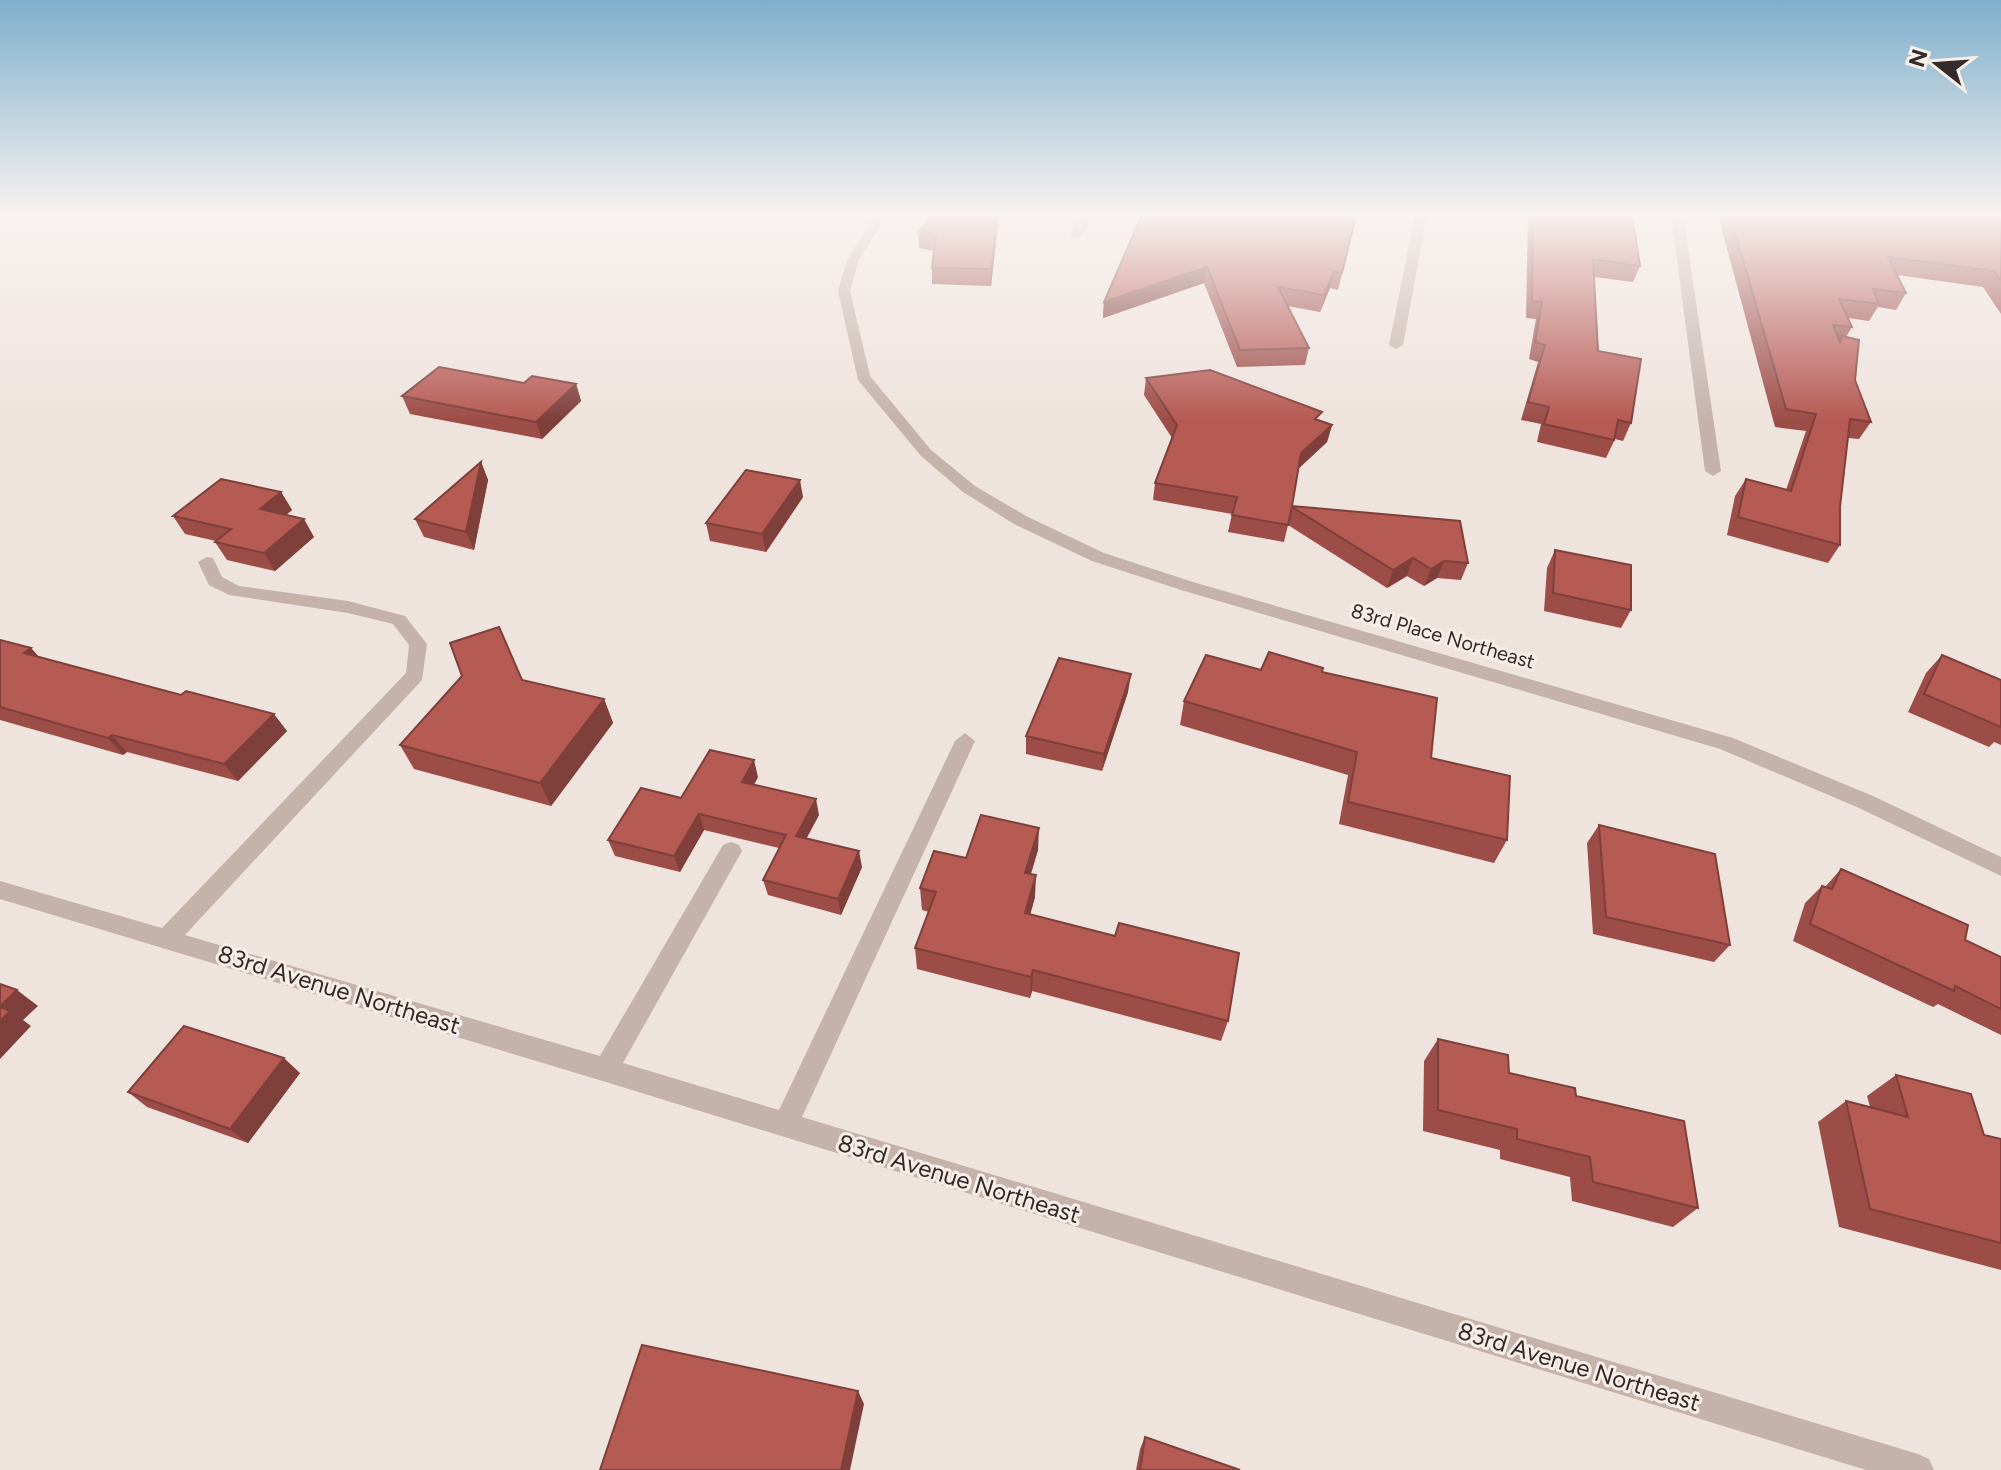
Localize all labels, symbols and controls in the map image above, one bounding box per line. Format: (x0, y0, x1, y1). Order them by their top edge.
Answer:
north arrow (1897, 24, 1977, 104)
text: N (1903, 46, 1934, 70)
street label: 83rd Place Northeast (1348, 598, 1538, 674)
street label: 83rd Avenue Northeast (215, 939, 464, 1040)
street label: 83rd Avenue Northeast (835, 1128, 1084, 1229)
street label: 83rd Avenue Northeast (1455, 1316, 1704, 1417)

